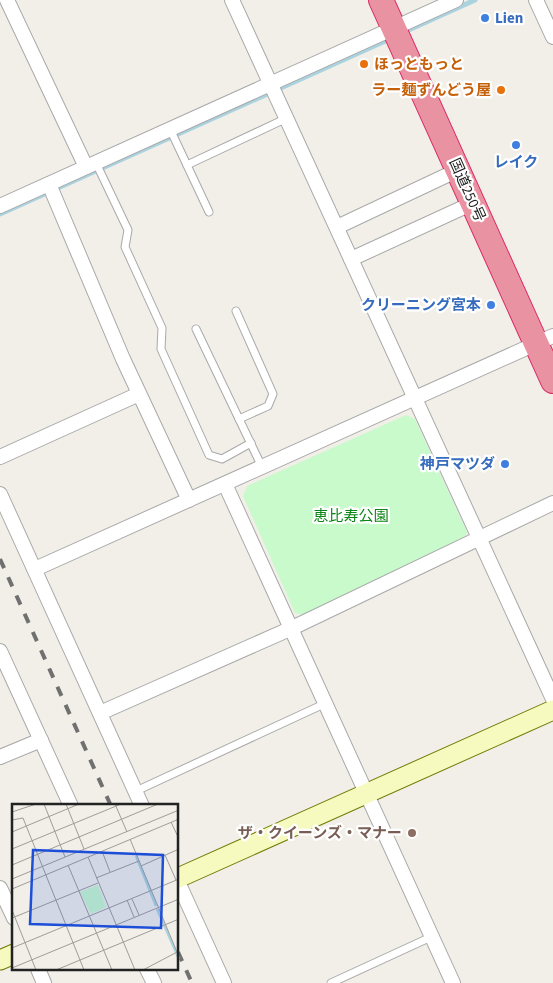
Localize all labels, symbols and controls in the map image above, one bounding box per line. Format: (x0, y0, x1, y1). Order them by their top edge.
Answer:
place label: Lien (495, 8, 523, 29)
marker: Lien (479, 12, 491, 24)
place label: ほっともっと (374, 54, 464, 75)
marker: ほっともっと (358, 58, 370, 70)
place label: ラー麺ずんどう屋 (371, 80, 491, 101)
marker: ラー麺ずんどう屋 (495, 84, 507, 96)
marker: レイク (510, 139, 522, 151)
place label: レイク (494, 152, 538, 173)
street label: 国道250号 (444, 155, 490, 225)
place label: クリーニング宮本 (361, 295, 481, 316)
marker: クリーニング宮本 (485, 299, 497, 311)
place label: 神戸マツダ (419, 454, 495, 475)
marker: 神戸マツダ (499, 458, 511, 470)
park label: 恵比寿公園 (313, 506, 389, 527)
inset map (12, 804, 179, 970)
place label: ザ・クイーンズ・マナー (238, 823, 402, 844)
marker: ザ・クイーンズ・マナー (406, 827, 418, 839)

